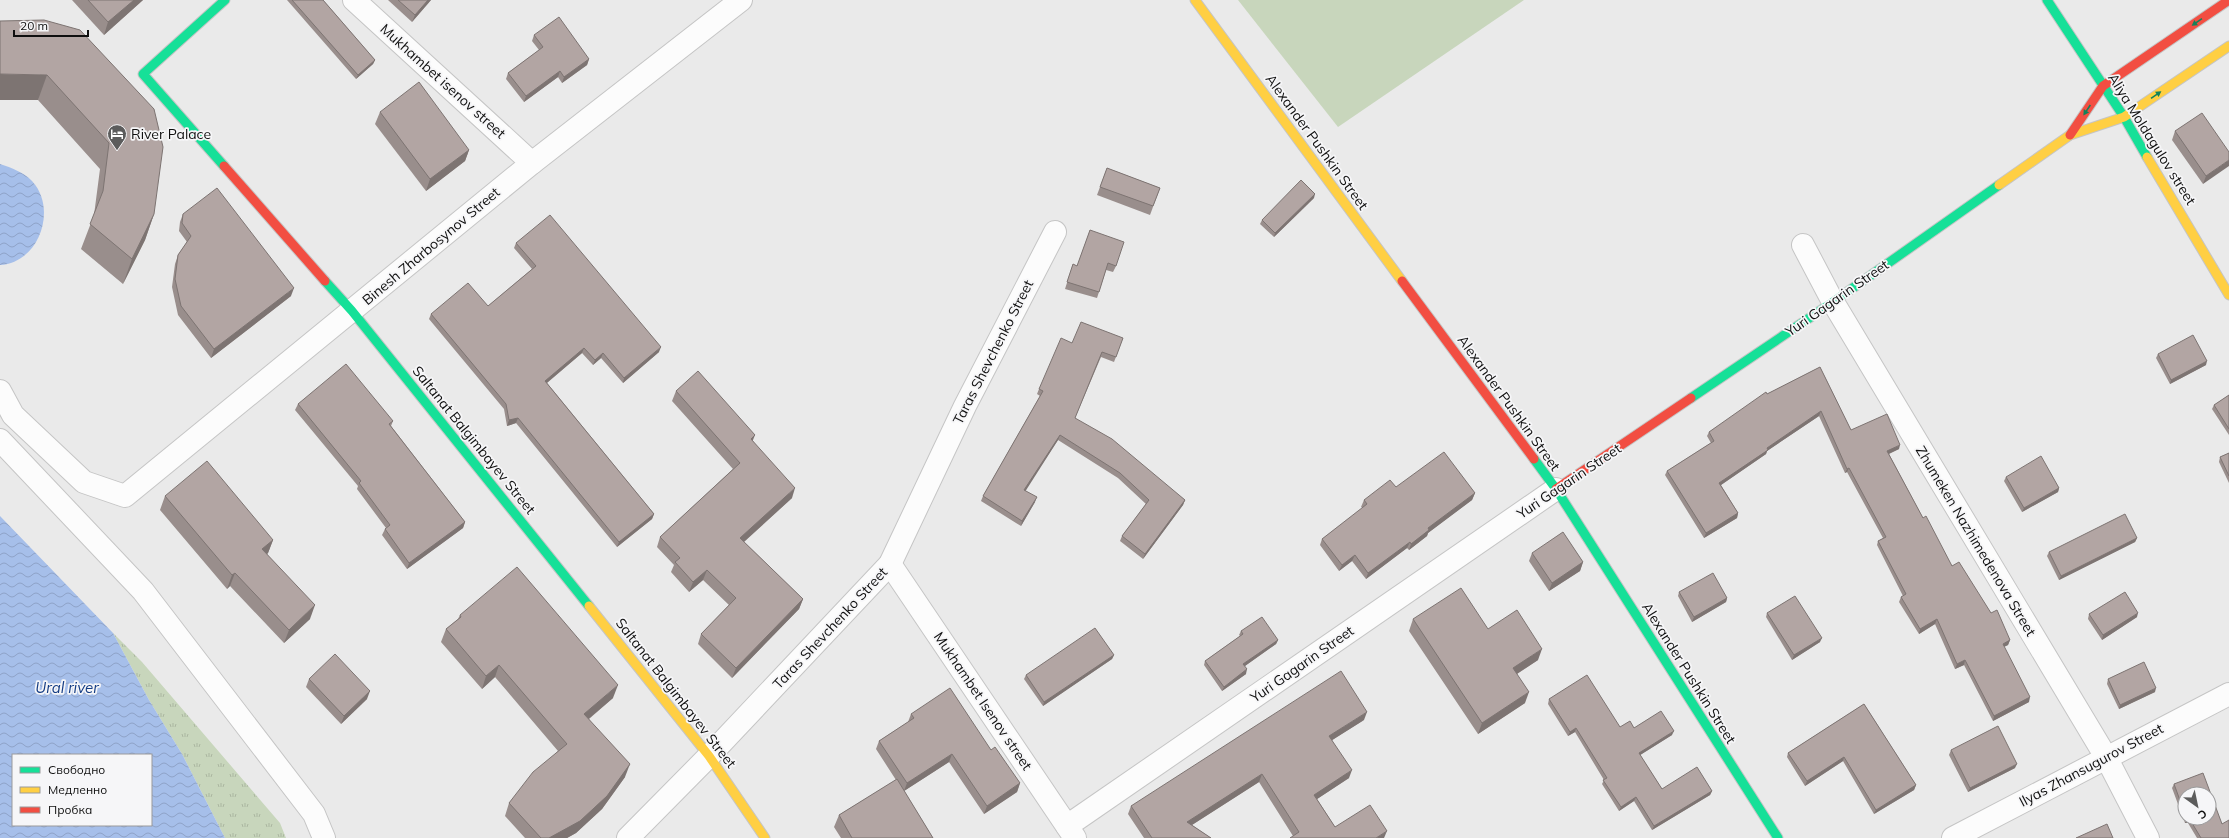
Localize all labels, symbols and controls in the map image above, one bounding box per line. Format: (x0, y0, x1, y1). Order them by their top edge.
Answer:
scale bar (14, 12, 88, 38)
text: 20 m (20, 18, 48, 33)
one-way arrow (2192, 18, 2202, 26)
street label: Mukhambet isenov street (377, 20, 510, 142)
street label: Aliya Moldagulov street (2104, 70, 2200, 208)
street label: Alexander Pushkin Street (1262, 71, 1372, 213)
one-way arrow (2151, 91, 2162, 99)
one-way arrow (2083, 104, 2090, 116)
hotel icon: River Palace (106, 123, 128, 151)
place label: River Palace (131, 125, 211, 143)
street label: Binesh Zharbosynov Street (359, 183, 504, 309)
street label: Yuri Gagarin Street (1781, 256, 1892, 341)
street label: Taras Shevchenko Street (949, 277, 1037, 427)
street label: Alexander Pushkin Street (1454, 332, 1564, 474)
street label: Saltanat Balgimbayev Street (409, 362, 539, 518)
street label: Yuri Gagarin Street (1513, 439, 1625, 523)
street label: Zhumeken Nazhimedenova Street (1912, 443, 2040, 639)
street label: Taras Shevchenko Street (769, 563, 891, 693)
street label: Alexander Pushkin Street (1638, 599, 1740, 747)
street label: Saltanat Balgimbayev Street (612, 614, 740, 772)
street label: Yuri Gagarin Street (1246, 622, 1357, 707)
street label: Mukhambet Isenov street (930, 628, 1036, 774)
water label: Ural river (35, 678, 99, 697)
street label: Ilyas Zhansugurov Street (2016, 719, 2166, 811)
legend (12, 754, 152, 826)
text: Свободно (48, 762, 105, 777)
text: Медленно (48, 782, 107, 797)
north arrow (2177, 786, 2217, 826)
text: Пробка (48, 802, 92, 817)
text: С (2195, 806, 2209, 823)

